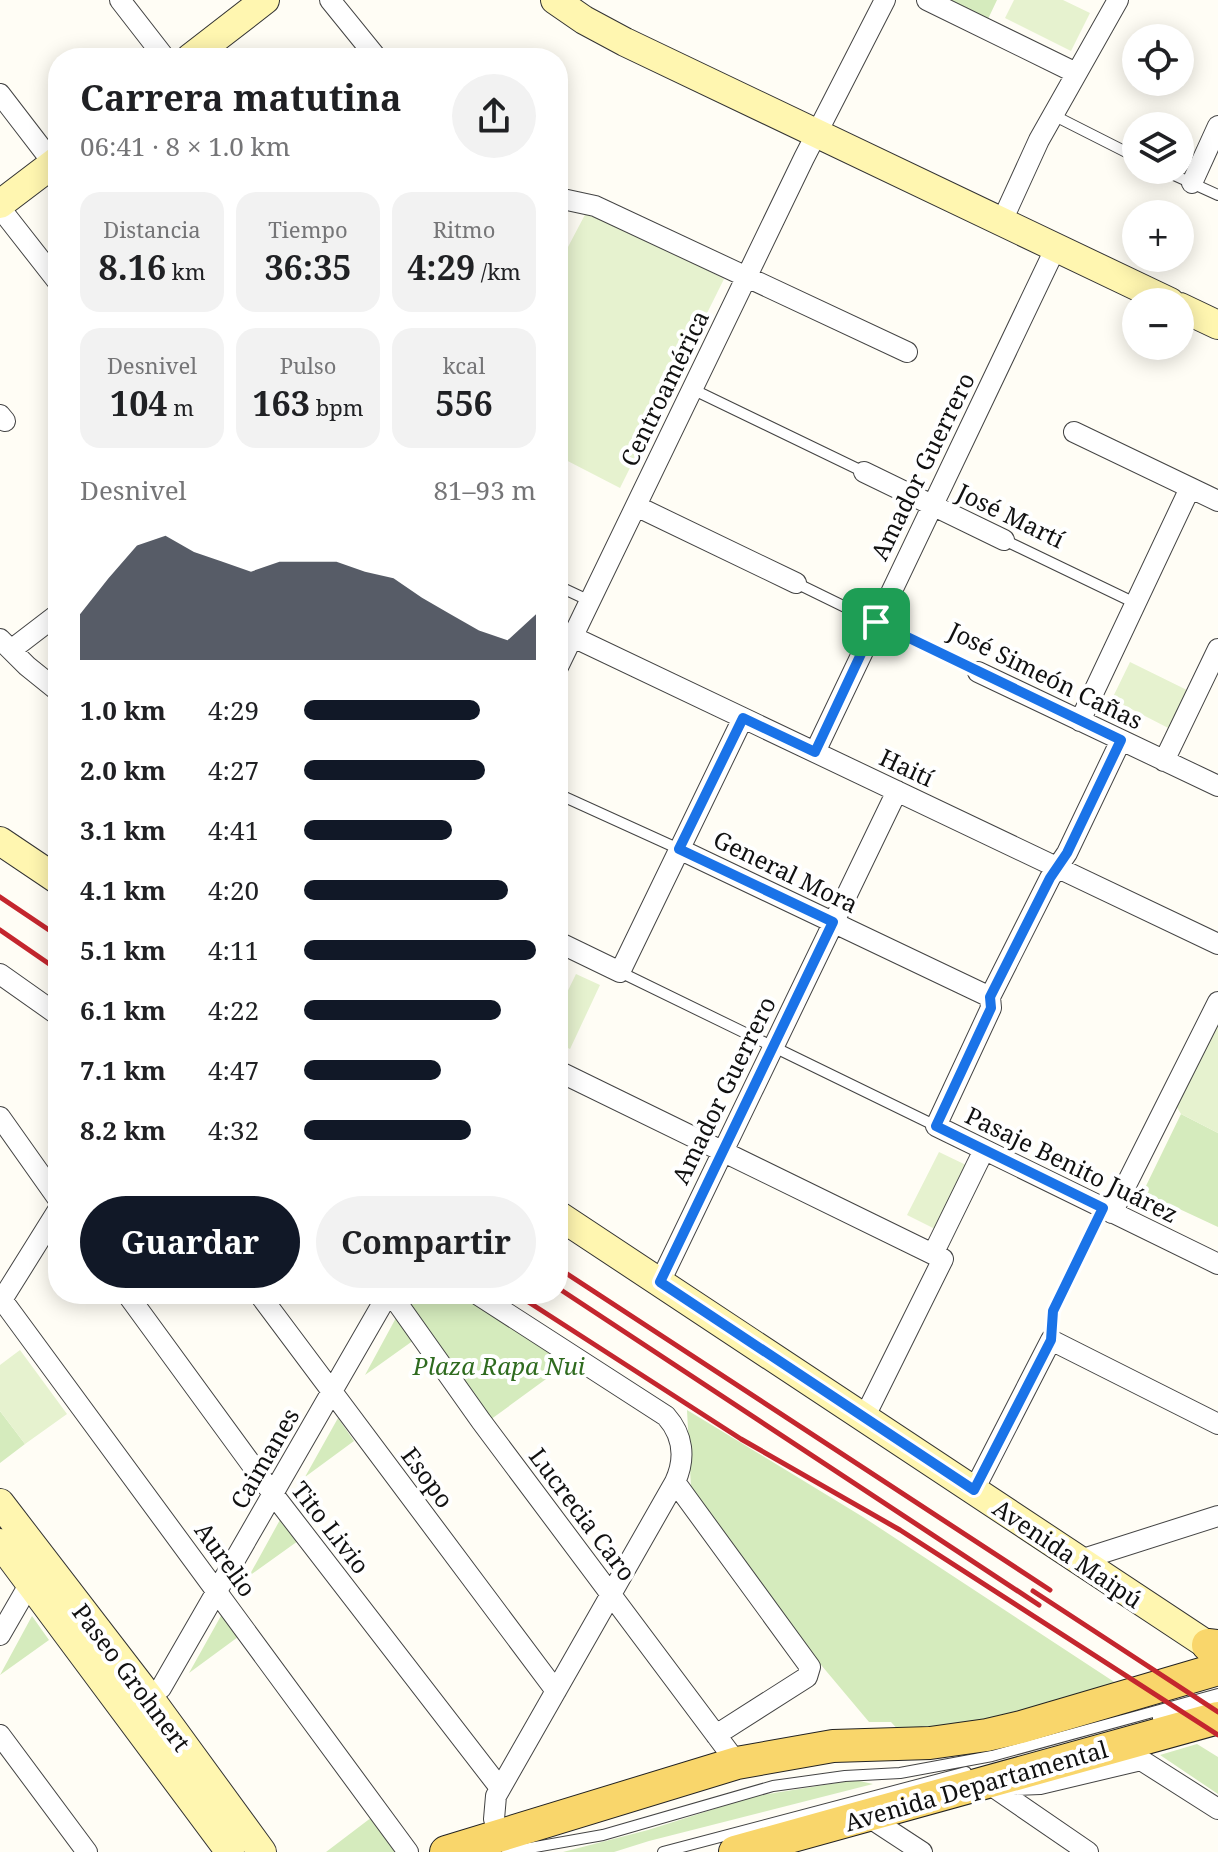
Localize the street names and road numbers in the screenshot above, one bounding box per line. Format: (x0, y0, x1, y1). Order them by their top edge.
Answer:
street label: Centroamérica (612, 304, 716, 472)
street label: Amador Guerrero (862, 367, 982, 565)
street label: José Martí (951, 474, 1071, 555)
street label: José Simeón Cañas (942, 613, 1149, 736)
street label: Haití (874, 740, 940, 794)
street label: General Mora (708, 822, 864, 920)
street label: Amador Guerrero (663, 991, 783, 1189)
street label: Pasaje Benito Juárez (960, 1098, 1184, 1230)
street label: Caimanes (222, 1402, 306, 1514)
street label: Esopo (394, 1440, 462, 1514)
street label: Lucrecia Caro (522, 1441, 644, 1587)
street label: Tito Livio (284, 1474, 378, 1580)
street label: Avenida Maipú (987, 1491, 1149, 1615)
street label: Aurelio (188, 1515, 264, 1603)
street label: Paseo Grohnert (65, 1596, 199, 1758)
street label: Avenida Departamental (841, 1731, 1112, 1838)

